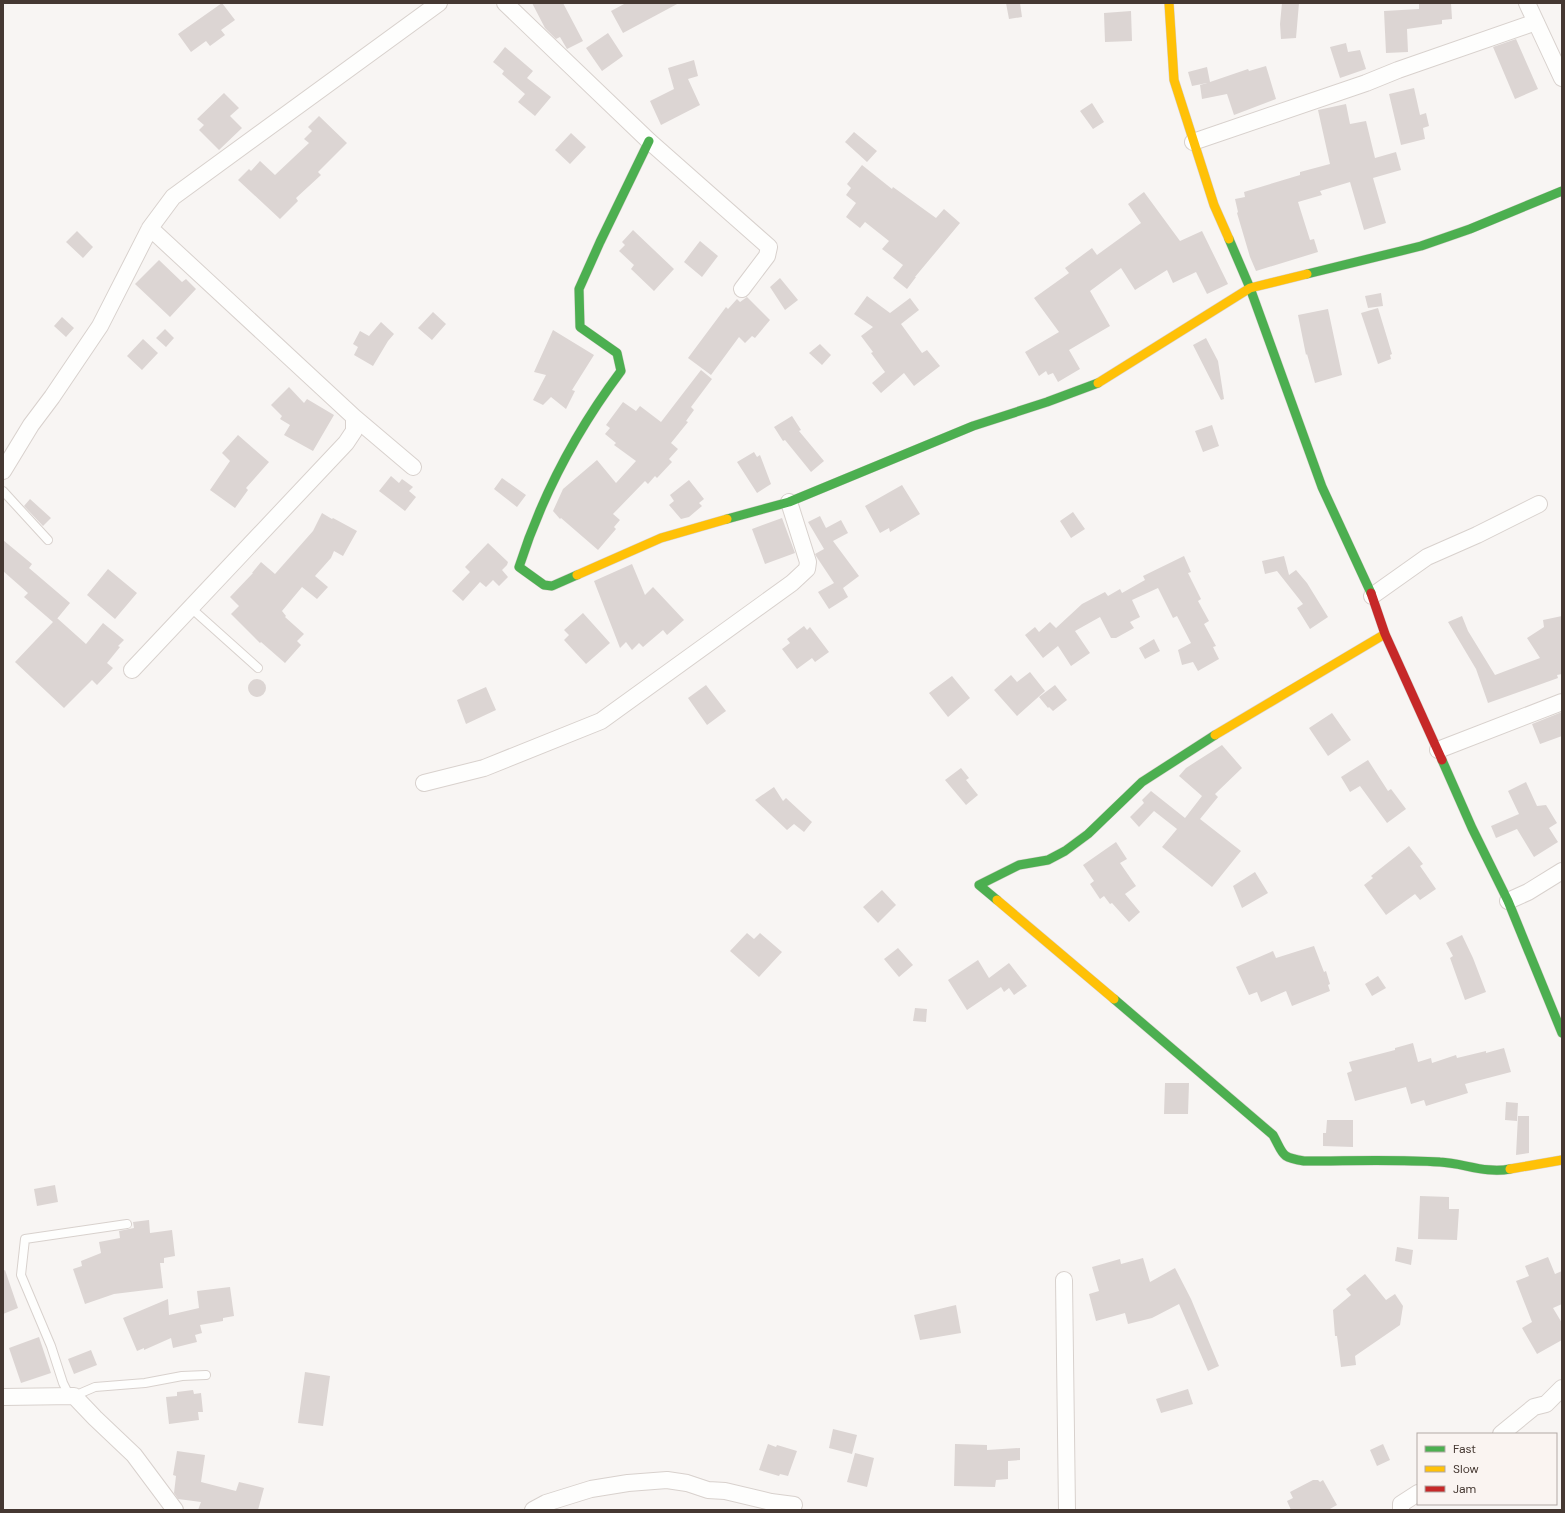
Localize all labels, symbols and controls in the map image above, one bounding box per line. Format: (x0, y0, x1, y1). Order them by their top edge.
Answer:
legend (1417, 1433, 1557, 1505)
text: Fast (1453, 1441, 1476, 1457)
text: Slow (1453, 1461, 1479, 1477)
text: Jam (1453, 1481, 1476, 1497)

